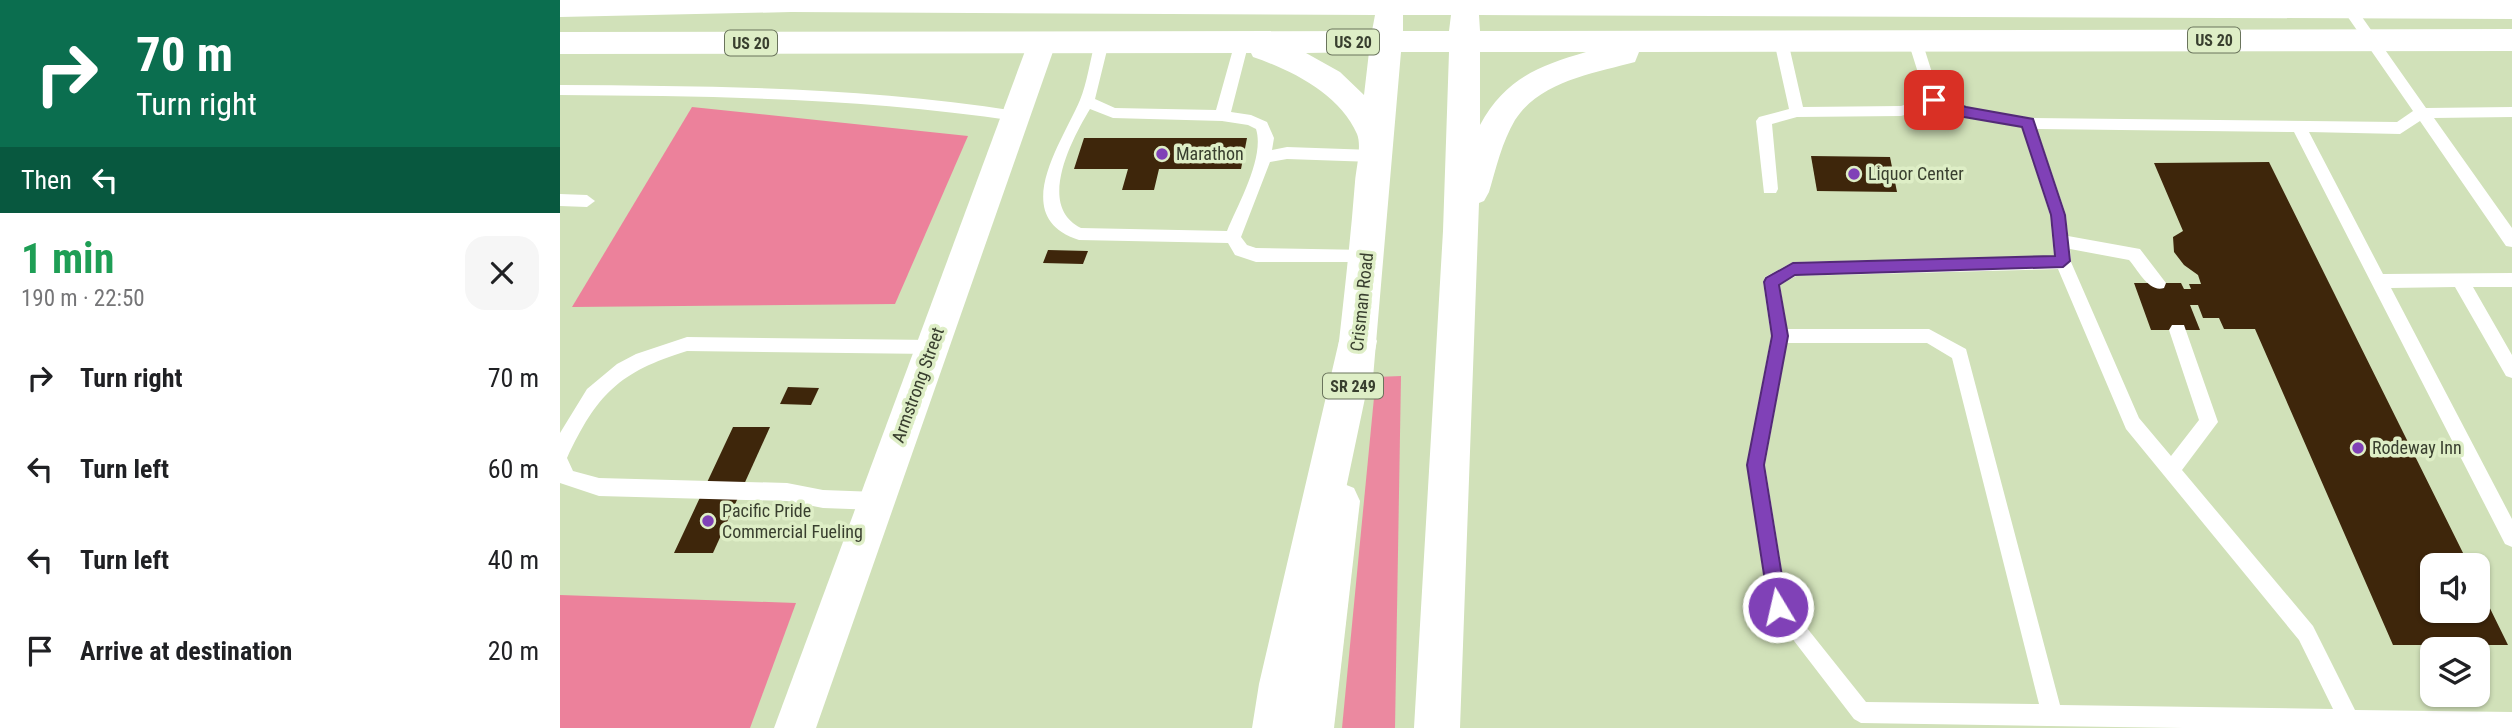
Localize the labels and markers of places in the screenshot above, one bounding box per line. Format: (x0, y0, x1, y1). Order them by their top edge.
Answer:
pin (1904, 70, 1964, 130)
place label: Marathon (1176, 143, 1244, 164)
marker: Marathon (1154, 146, 1170, 162)
place label: Liquor Center (1868, 163, 1964, 184)
marker: Liquor Center (1846, 166, 1862, 182)
place label: Rodeway Inn (2372, 437, 2462, 458)
marker: Rodeway Inn (2350, 440, 2366, 456)
place label: Pacific Pride Commercial Fueling (722, 500, 863, 542)
marker: Pacific Pride Commercial Fueling (700, 513, 716, 529)

